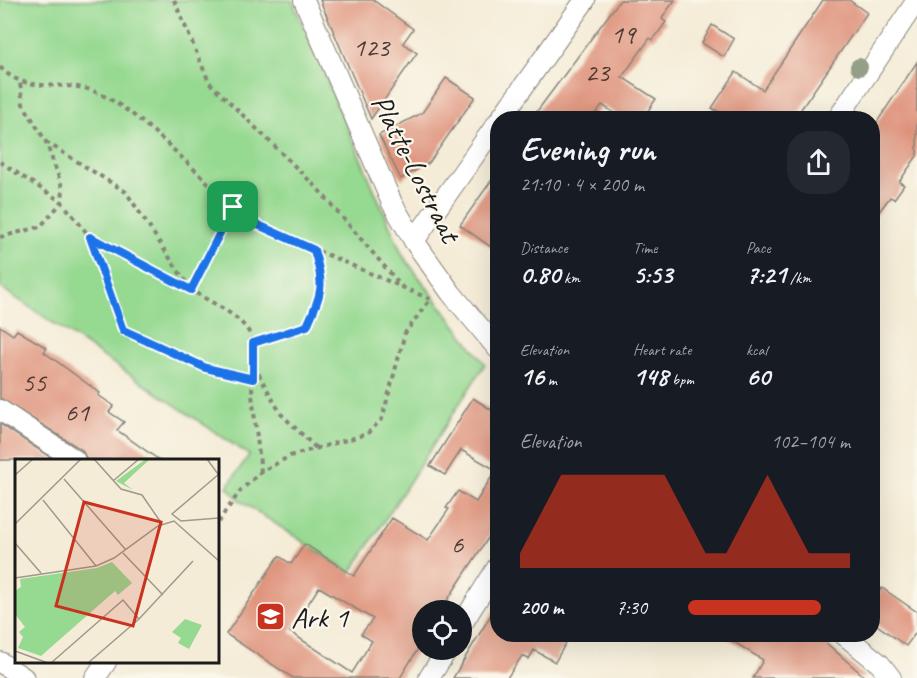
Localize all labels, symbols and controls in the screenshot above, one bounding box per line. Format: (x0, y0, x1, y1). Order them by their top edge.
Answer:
house number: 19 (611, 17, 637, 51)
house number: 123 (353, 30, 391, 64)
house number: 23 (585, 55, 611, 89)
street label: Platte-Lostraat (363, 88, 471, 251)
text: Evening run (520, 128, 655, 170)
button: share (787, 131, 850, 194)
text: 21:10 · 4 × 200 m (520, 172, 644, 197)
pin (207, 181, 258, 232)
icon: arrive (216, 190, 249, 223)
text: Distance (520, 238, 568, 258)
text: Time (633, 238, 657, 258)
text: Pace (746, 238, 771, 258)
text: 0.80 (520, 258, 560, 291)
text: 5:53 (633, 258, 672, 291)
text: 7:21 (746, 258, 786, 291)
text: km (560, 268, 580, 288)
text: /km (786, 268, 811, 288)
text: Elevation (520, 340, 569, 360)
text: Heart rate (633, 340, 691, 360)
text: kcal (746, 340, 767, 360)
text: 16 (520, 360, 544, 393)
text: 148 (633, 360, 668, 393)
text: 60 (746, 360, 770, 393)
house number: 55 (22, 365, 48, 399)
text: m (544, 370, 557, 390)
text: bpm (668, 370, 694, 390)
house number: 61 (65, 395, 91, 429)
text: Elevation (520, 429, 582, 454)
text: 102–104 m (771, 429, 850, 454)
inset map (15, 459, 219, 663)
house number: 6 (451, 527, 464, 561)
text: 200 m (520, 595, 563, 620)
text: 7:30 (616, 595, 647, 620)
place label: Ark 1 (291, 598, 350, 636)
map controls (412, 600, 472, 660)
button: locate (412, 600, 472, 660)
school or university icon: Ark 1 (254, 601, 286, 633)

